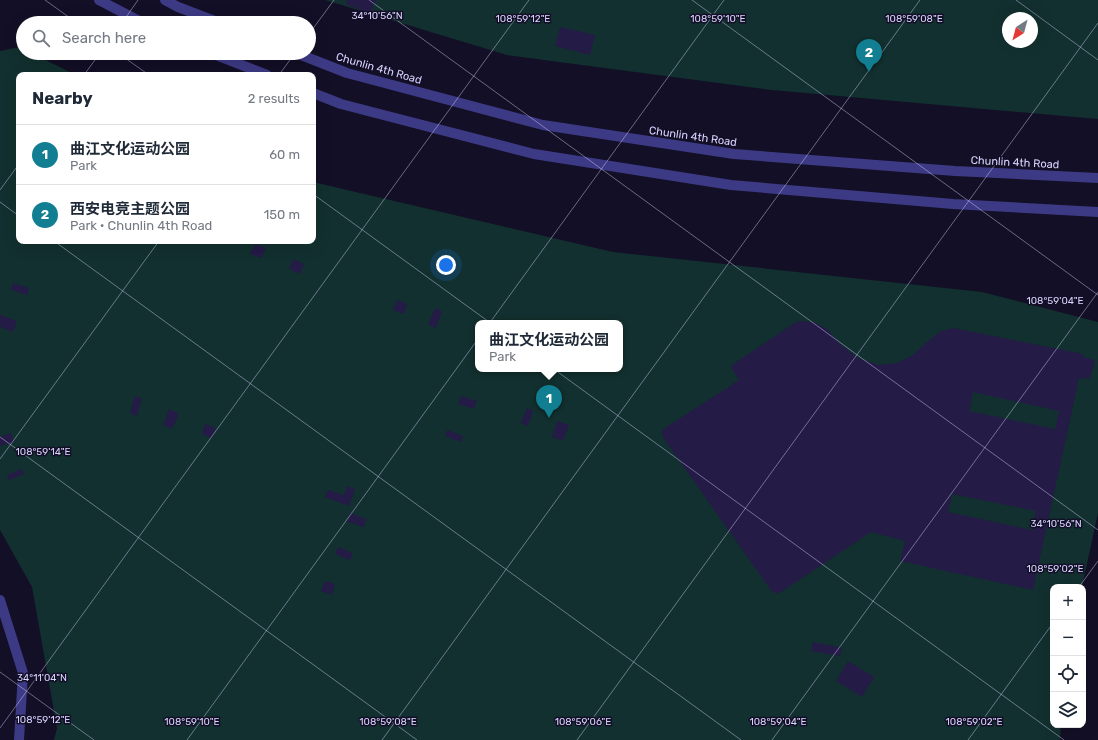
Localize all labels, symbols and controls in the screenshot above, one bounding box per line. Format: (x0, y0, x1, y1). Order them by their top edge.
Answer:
text: 34°10'56"N (351, 10, 403, 22)
north arrow (1002, 12, 1038, 48)
text: 108°59'12"E (496, 13, 550, 25)
text: 108°59'10"E (690, 13, 746, 25)
text: 108°59'08"E (885, 13, 943, 25)
search box (16, 16, 316, 60)
icon: search (30, 27, 52, 49)
text: Search here (62, 29, 146, 47)
pin: 2 (856, 39, 882, 72)
street label: Chunlin 4th Road (334, 50, 423, 87)
text: Nearby (32, 88, 93, 108)
text: 2 results (248, 91, 300, 106)
street label: Chunlin 4th Road (648, 124, 738, 149)
text: 曲江文化运动公园 (70, 140, 190, 158)
text: 1 (42, 147, 48, 162)
text: 60 m (269, 147, 300, 162)
street label: Chunlin 4th Road (970, 154, 1060, 171)
text: Park (70, 158, 97, 173)
text: 西安电竞主题公园 (70, 200, 190, 218)
text: 2 (41, 207, 49, 222)
text: 150 m (264, 207, 300, 222)
text: Park · Chunlin 4th Road (70, 218, 212, 233)
your location (436, 255, 456, 275)
text: 108°59'04"E (1026, 295, 1084, 307)
popup (475, 320, 623, 372)
text: 曲江文化运动公园 (489, 331, 609, 349)
text: Park (489, 349, 516, 364)
pin: 1 (536, 385, 562, 418)
text: 108°59'14"E (16, 446, 70, 458)
text: 34°10'56"N (1030, 518, 1082, 530)
text: 108°59'02"E (1027, 563, 1083, 575)
map controls (1050, 584, 1086, 728)
button: + (1050, 584, 1086, 620)
button: − (1050, 620, 1086, 656)
button: locate (1050, 656, 1086, 692)
text: 34°11'04"N (17, 672, 67, 684)
button: layers (1050, 692, 1086, 728)
text: 108°59'12"E (16, 714, 70, 726)
text: 108°59'10"E (164, 716, 220, 728)
text: 108°59'08"E (359, 716, 417, 728)
text: 108°59'06"E (555, 716, 611, 728)
text: 108°59'04"E (749, 716, 807, 728)
text: 108°59'02"E (946, 716, 1002, 728)

